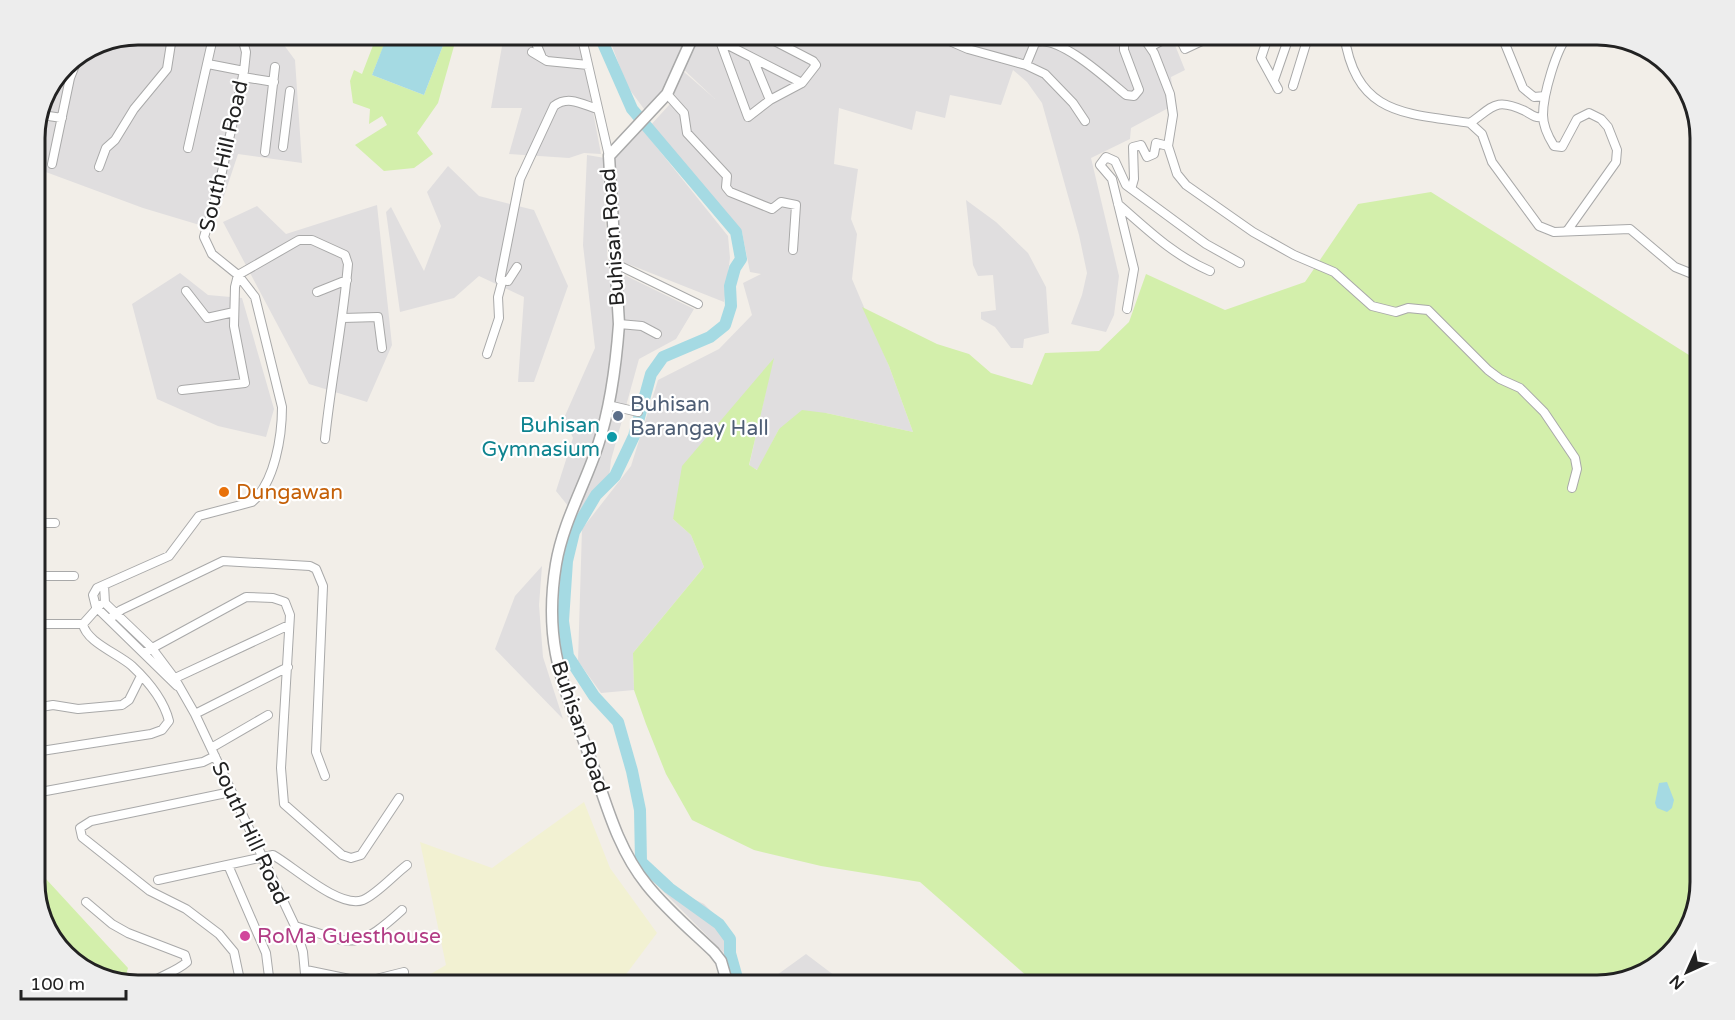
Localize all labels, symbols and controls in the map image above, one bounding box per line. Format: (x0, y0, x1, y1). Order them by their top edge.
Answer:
street label: South Hill Road (194, 78, 254, 234)
street label: Buhisan Road (596, 167, 630, 307)
place label: Buhisan Barangay Hall (630, 392, 769, 441)
marker: Buhisan Barangay Hall (611, 409, 625, 423)
place label: Buhisan Gymnasium (482, 413, 600, 462)
marker: Buhisan Gymnasium (605, 430, 619, 444)
place label: Dungawan (236, 480, 343, 505)
marker: Dungawan (217, 485, 231, 499)
street label: Buhisan Road (546, 658, 614, 796)
street label: South Hill Road (206, 758, 294, 908)
place label: RoMa Guesthouse (257, 924, 441, 949)
marker: RoMa Guesthouse (238, 929, 252, 943)
north arrow (1657, 942, 1717, 1002)
scale bar (21, 963, 126, 1001)
text: N (1665, 970, 1689, 994)
text: 100 m (30, 973, 85, 995)

